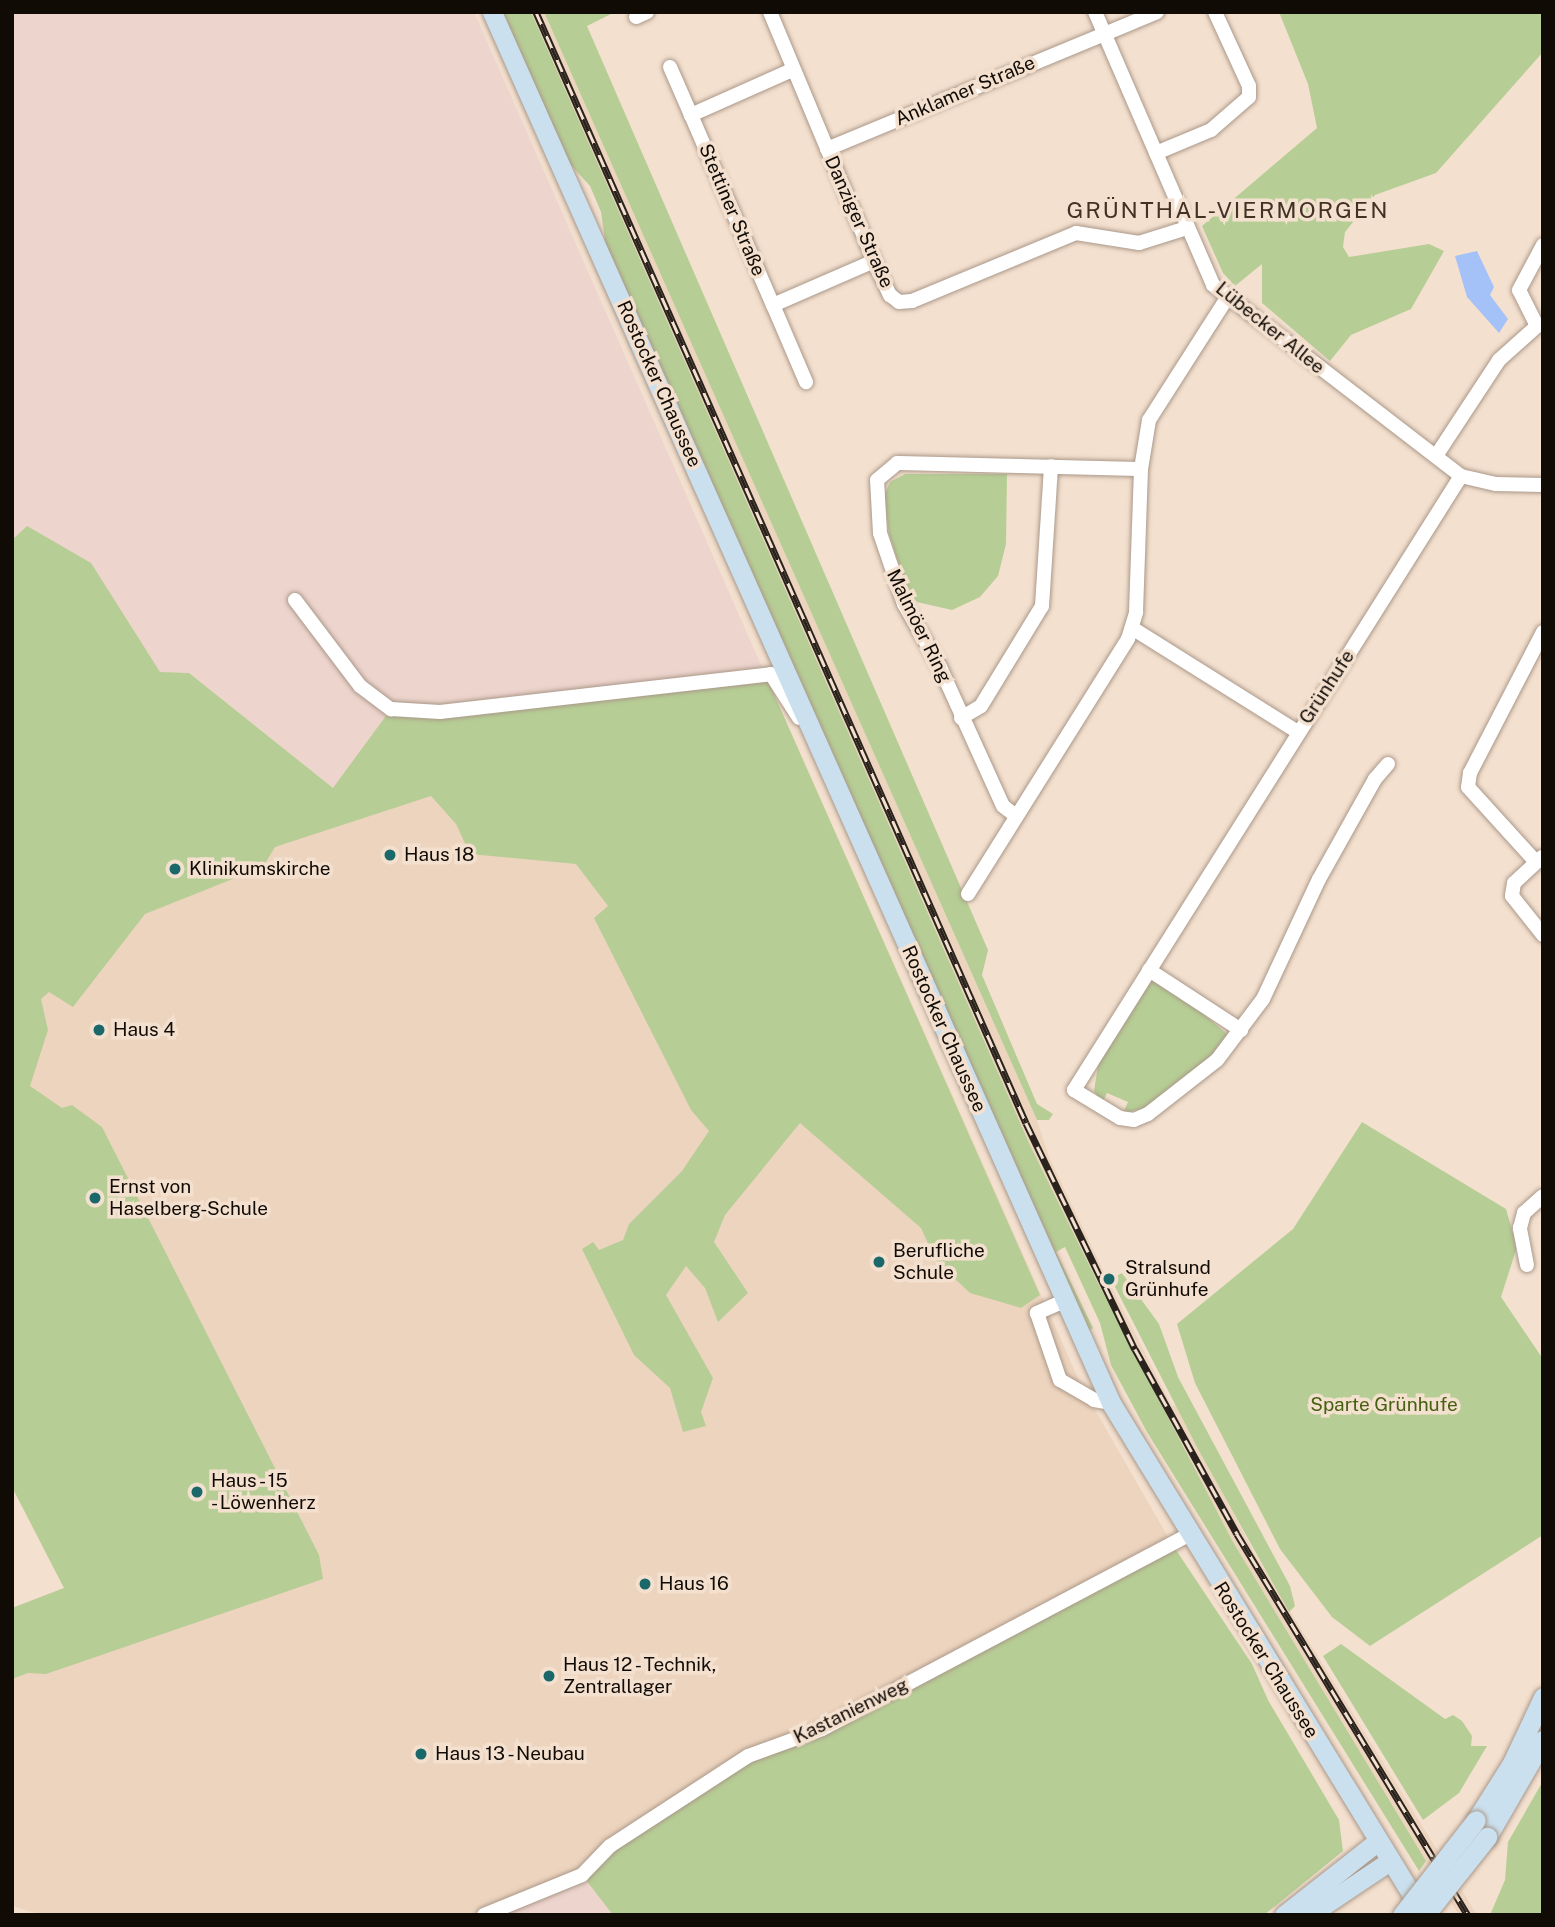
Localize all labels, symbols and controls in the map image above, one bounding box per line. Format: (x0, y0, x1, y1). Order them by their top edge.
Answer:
street label: Anklamer Straße (892, 51, 1038, 131)
street label: Stettiner Straße (694, 140, 770, 280)
street label: Danziger Straße (820, 152, 898, 292)
district label: GRÜNTHAL-VIERMORGEN (1069, 196, 1387, 224)
street label: Lübecker Allee (1211, 277, 1329, 379)
street label: Rostocker Chaussee (612, 297, 706, 471)
street label: Malmöer Ring (882, 566, 956, 686)
street label: Grünhufe (1295, 646, 1359, 728)
place label: Haus 18 (404, 844, 474, 866)
marker: Haus 18 (382, 847, 398, 863)
place label: Klinikumskirche (189, 858, 330, 880)
marker: Klinikumskirche (167, 861, 183, 877)
street label: Rostocker Chaussee (897, 942, 991, 1116)
place label: Haus 4 (113, 1019, 175, 1041)
marker: Haus 4 (91, 1022, 107, 1038)
place label: Ernst von Haselberg-Schule (109, 1176, 268, 1220)
marker: Ernst von Haselberg-Schule (87, 1190, 103, 1206)
place label: Berufliche Schule (893, 1240, 985, 1284)
marker: Berufliche Schule (871, 1254, 887, 1270)
place label: Stralsund Grünhufe (1125, 1257, 1211, 1301)
marker: Stralsund Grünhufe (1099, 1269, 1119, 1289)
park label: Sparte Grünhufe (1310, 1394, 1458, 1416)
place label: Haus - 15 - Löwenherz (211, 1470, 319, 1514)
marker: Haus - 15 - Löwenherz (189, 1484, 205, 1500)
place label: Haus 16 (659, 1573, 729, 1595)
marker: Haus 16 (637, 1576, 653, 1592)
street label: Rostocker Chaussee (1209, 1578, 1323, 1742)
place label: Haus 12 - Technik, Zentrallager (563, 1654, 722, 1698)
marker: Haus 12 - Technik, Zentrallager (541, 1668, 557, 1684)
street label: Kastanienweg (790, 1673, 912, 1749)
place label: Haus 13 - Neubau (435, 1743, 590, 1765)
marker: Haus 13 - Neubau (413, 1746, 429, 1762)

